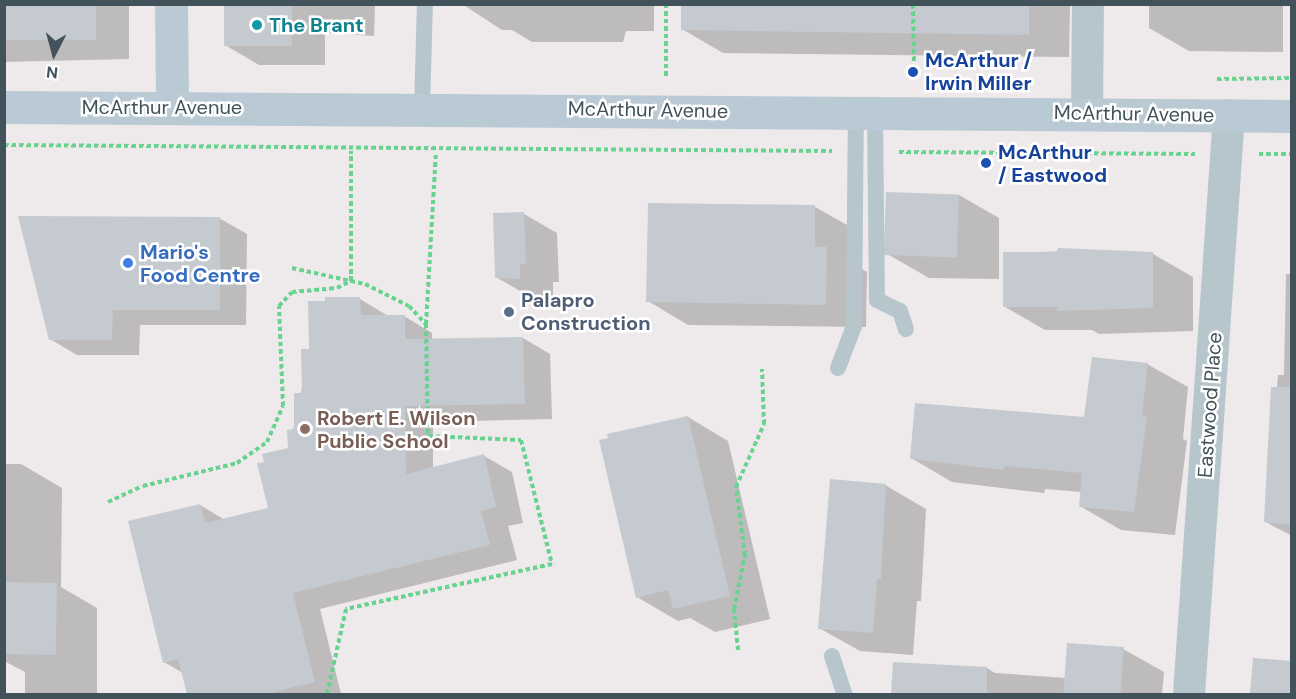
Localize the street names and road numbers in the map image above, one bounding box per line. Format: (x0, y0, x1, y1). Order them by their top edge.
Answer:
street label: McArthur Avenue (82, 95, 242, 119)
street label: McArthur Avenue (568, 97, 728, 123)
street label: McArthur Avenue (1054, 101, 1214, 127)
street label: Eastwood Place (1193, 331, 1227, 479)

